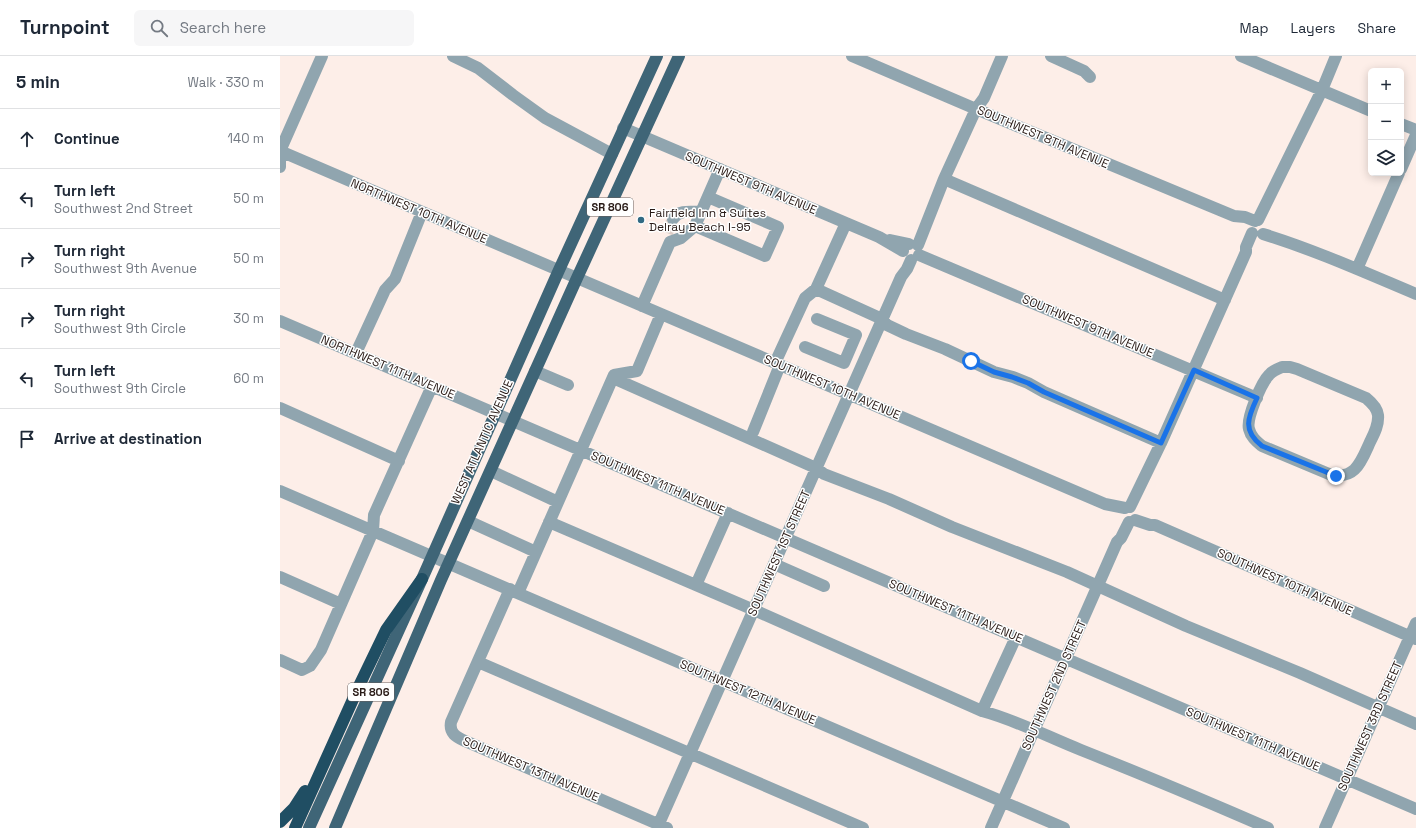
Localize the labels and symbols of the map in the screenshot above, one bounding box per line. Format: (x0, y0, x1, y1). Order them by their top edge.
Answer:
street label: SOUTHWEST 8TH AVENUE (975, 102, 1111, 172)
street label: SOUTHWEST 9TH AVENUE (683, 148, 819, 218)
street label: NORTHWEST 10TH AVENUE (348, 175, 490, 247)
road number: SR 806 (587, 198, 633, 216)
place label: Fairfield Inn & Suites Delray Beach I-95 (649, 205, 766, 235)
marker: Fairfield Inn & Suites Delray Beach I-95 (636, 215, 646, 225)
street label: SOUTHWEST 9TH AVENUE (1020, 291, 1156, 361)
street label: NORTHWEST 11TH AVENUE (319, 331, 458, 403)
street label: SOUTHWEST 10TH AVENUE (761, 351, 903, 423)
route start (962, 352, 980, 370)
street label: WEST ATLANTIC AVENUE (447, 377, 517, 507)
street label: SOUTHWEST 11TH AVENUE (589, 447, 728, 519)
route end (1327, 467, 1345, 485)
street label: SOUTHWEST 1ST STREET (744, 487, 814, 619)
street label: SOUTHWEST 10TH AVENUE (1215, 545, 1356, 619)
street label: SOUTHWEST 11TH AVENUE (887, 575, 1026, 647)
street label: SOUTHWEST 2ND STREET (1018, 617, 1090, 753)
street label: SOUTHWEST 12TH AVENUE (678, 656, 819, 728)
street label: SOUTHWEST 3RD STREET (1334, 659, 1406, 793)
road number: SR 806 (348, 683, 394, 701)
street label: SOUTHWEST 11TH AVENUE (1184, 703, 1323, 775)
street label: SOUTHWEST 13TH AVENUE (461, 733, 602, 805)

